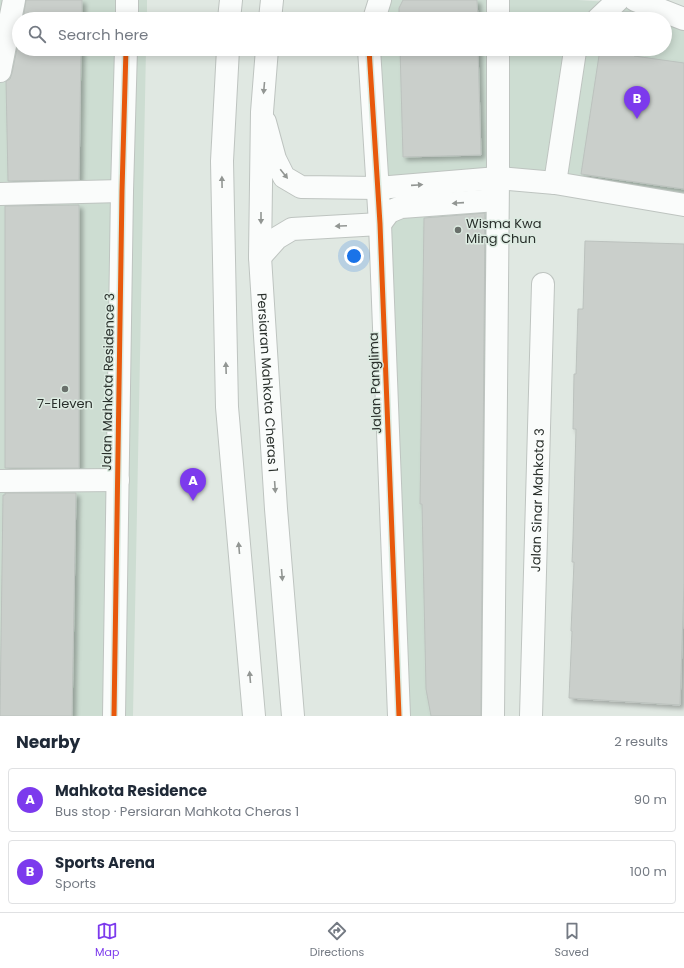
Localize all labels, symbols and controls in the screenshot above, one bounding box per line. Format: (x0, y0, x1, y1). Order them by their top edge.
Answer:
search box (12, 12, 672, 56)
icon: search (26, 23, 48, 45)
text: Search here (58, 24, 148, 45)
one-way arrow (260, 82, 267, 94)
pin: B (624, 86, 650, 119)
one-way arrow (280, 168, 288, 179)
one-way arrow (219, 175, 225, 188)
one-way arrow (411, 181, 423, 188)
one-way arrow (452, 199, 464, 206)
one-way arrow (258, 212, 264, 225)
place label: Wisma Kwa Ming Chun (466, 214, 542, 248)
one-way arrow (335, 222, 347, 229)
marker: Wisma Kwa Ming Chun (453, 225, 463, 235)
your location (344, 246, 364, 266)
street label: Persiaran Mahkota Cheras 1 (253, 292, 283, 473)
street label: Jalan Mahkota Residence 3 (97, 293, 119, 471)
street label: Jalan Panglima (364, 332, 386, 434)
one-way arrow (222, 362, 229, 374)
marker: 7-Eleven (60, 384, 70, 394)
place label: 7-Eleven (37, 394, 93, 413)
street label: Jalan Sinar Mahkota 3 (526, 428, 548, 572)
pin: A (180, 468, 206, 501)
one-way arrow (271, 481, 278, 493)
one-way arrow (235, 542, 242, 554)
one-way arrow (278, 569, 285, 582)
one-way arrow (247, 671, 254, 683)
text: Nearby (16, 730, 80, 754)
text: 2 results (614, 732, 668, 751)
text: Mahkota Residence (55, 780, 207, 801)
text: A (25, 790, 35, 809)
text: 90 m (634, 790, 667, 809)
text: Bus stop · Persiaran Mahkota Cheras 1 (55, 802, 299, 821)
text: Sports Arena (55, 852, 155, 873)
text: B (26, 862, 34, 881)
text: 100 m (630, 862, 667, 881)
text: Sports (55, 874, 96, 893)
tab: Map (95, 920, 119, 961)
tab: Directions (310, 920, 364, 961)
tab: Saved (555, 920, 589, 961)

